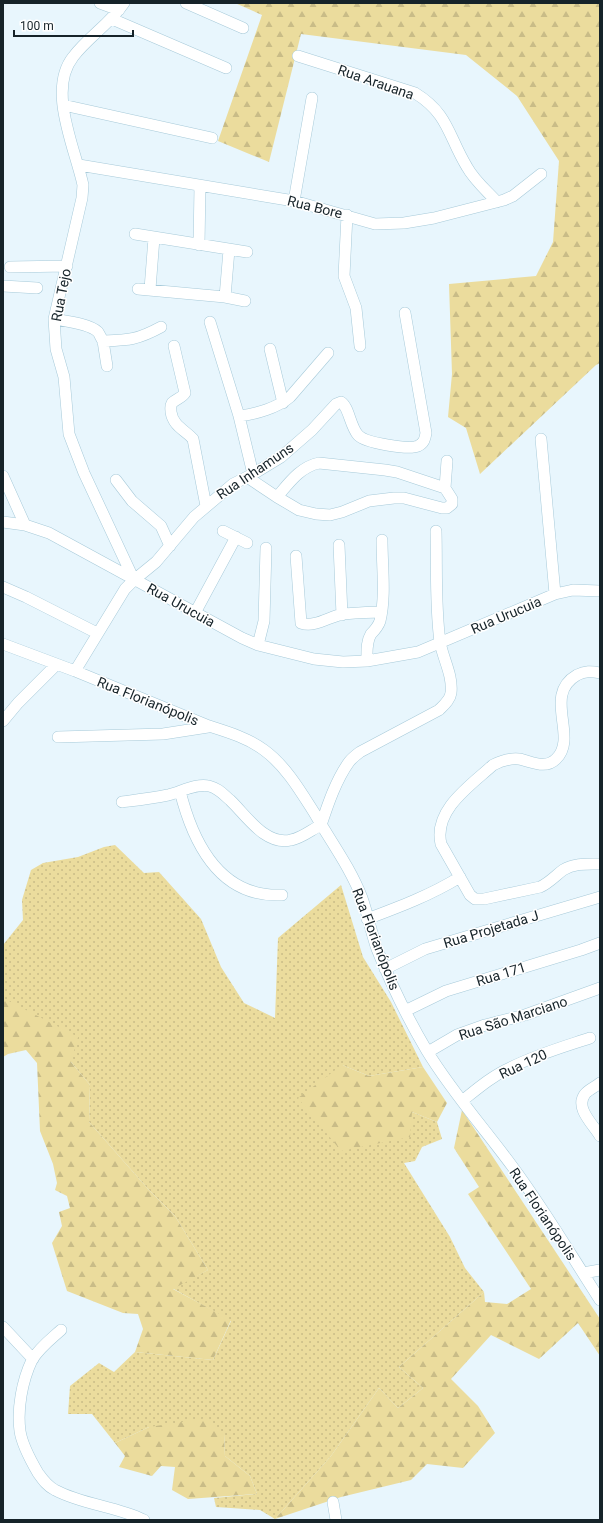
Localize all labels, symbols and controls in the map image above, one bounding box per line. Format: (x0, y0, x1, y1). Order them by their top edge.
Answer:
scale bar (14, 12, 133, 38)
text: 100 m (20, 19, 54, 33)
street label: Rua Arauana (336, 62, 416, 102)
street label: Rua Bore (286, 192, 344, 222)
street label: Rua Tejo (48, 267, 74, 323)
street label: Rua Inhamuns (214, 439, 296, 503)
street label: Rua Urucuia (144, 580, 218, 630)
street label: Rua Urucuia (468, 593, 544, 637)
street label: Rua Florianópolis (95, 673, 201, 729)
street label: Rua Florianópolis (349, 886, 403, 992)
street label: Rua Projetada J (442, 907, 540, 951)
street label: Rua 171 (474, 959, 528, 989)
street label: Rua São Marciano (457, 993, 569, 1043)
street label: Rua 120 (496, 1046, 550, 1082)
street label: Rua Florianópolis (506, 1165, 580, 1263)

